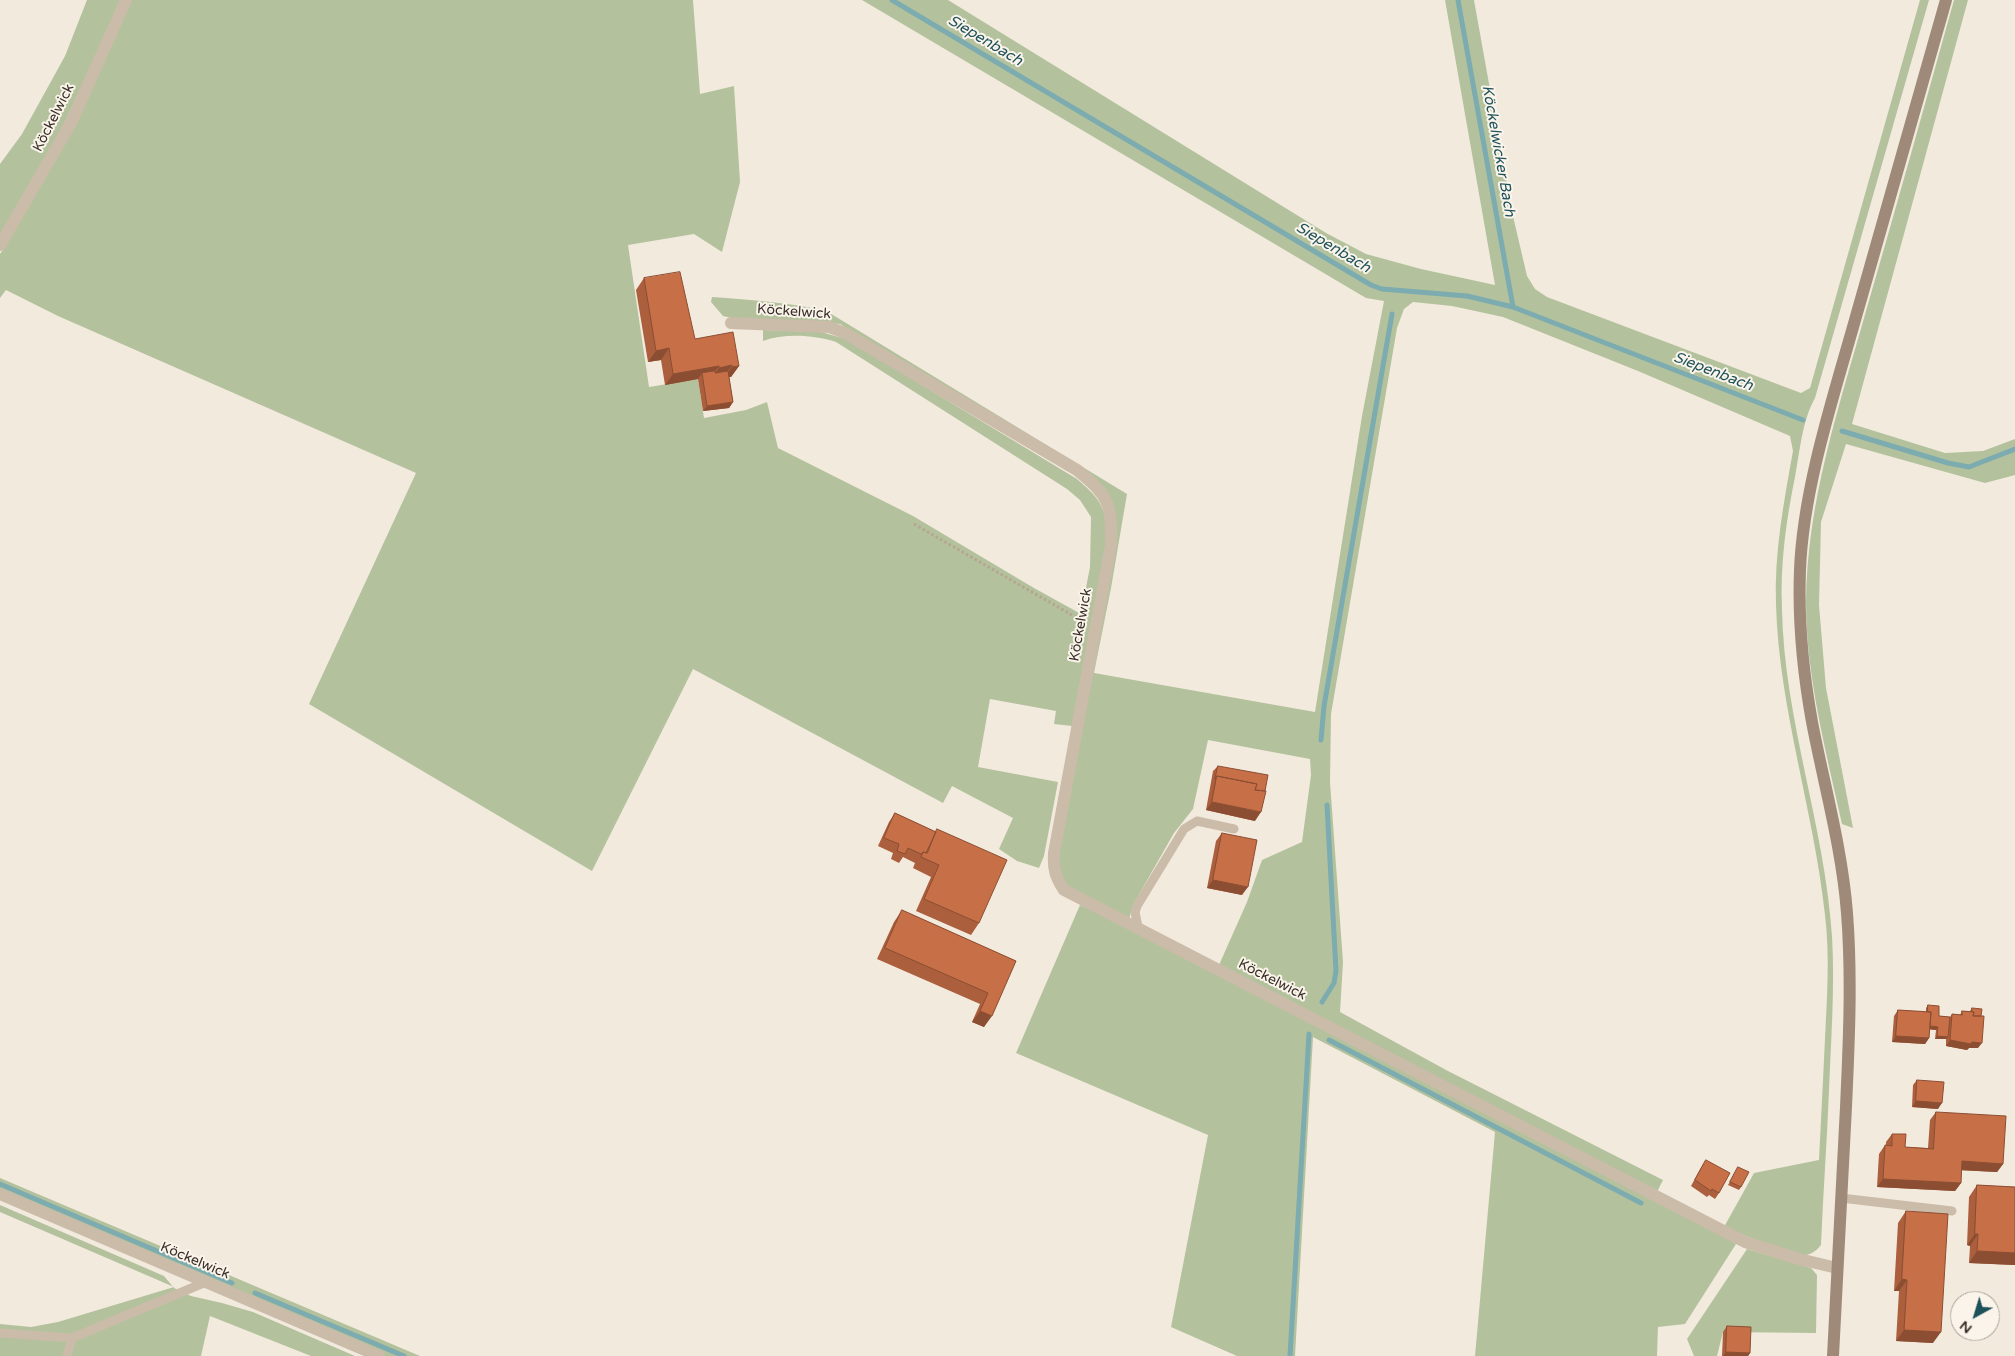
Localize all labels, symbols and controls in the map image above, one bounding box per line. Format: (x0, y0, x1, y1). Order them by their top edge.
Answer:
water label: Siepenbach (945, 12, 1025, 70)
street label: Köckelwick (30, 81, 78, 155)
water label: Köckelwicker Bach (1478, 84, 1518, 218)
water label: Siepenbach (1293, 219, 1373, 277)
street label: Köckelwick (757, 301, 831, 323)
water label: Siepenbach (1671, 349, 1755, 395)
street label: Köckelwick (1066, 587, 1096, 663)
street label: Köckelwick (1235, 956, 1309, 1004)
street label: Köckelwick (158, 1239, 232, 1283)
north arrow (1950, 1291, 2000, 1341)
text: N (1956, 1317, 1976, 1337)

